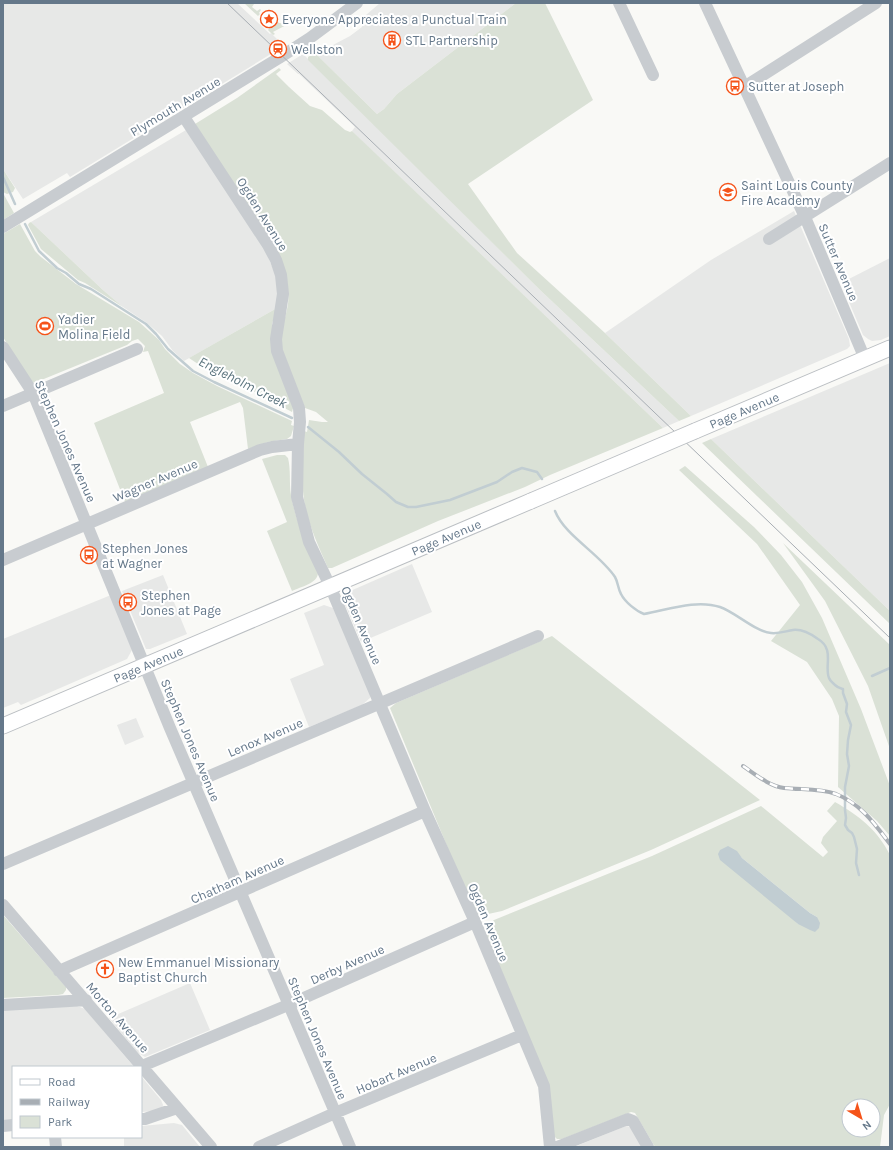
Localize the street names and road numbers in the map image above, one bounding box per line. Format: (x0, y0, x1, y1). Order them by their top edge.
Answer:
street label: Plymouth Avenue (127, 73, 223, 139)
street label: Ogden Avenue (234, 175, 291, 254)
street label: Sutter Avenue (815, 221, 862, 304)
street label: Stephen Jones Avenue (32, 378, 99, 505)
street label: Page Avenue (707, 389, 782, 432)
street label: Wagner Avenue (110, 456, 200, 505)
street label: Page Avenue (409, 516, 484, 559)
street label: Ogden Avenue (338, 584, 385, 667)
street label: Page Avenue (111, 643, 186, 686)
street label: Stephen Jones Avenue (158, 676, 223, 804)
street label: Lenox Avenue (225, 715, 305, 760)
street label: Chatham Avenue (188, 852, 287, 907)
street label: Ogden Avenue (465, 881, 512, 964)
street label: Derby Avenue (308, 941, 387, 987)
street label: Stephen Jones Avenue (285, 974, 350, 1102)
street label: Morton Avenue (83, 979, 153, 1056)
street label: Hobart Avenue (354, 1050, 439, 1097)

